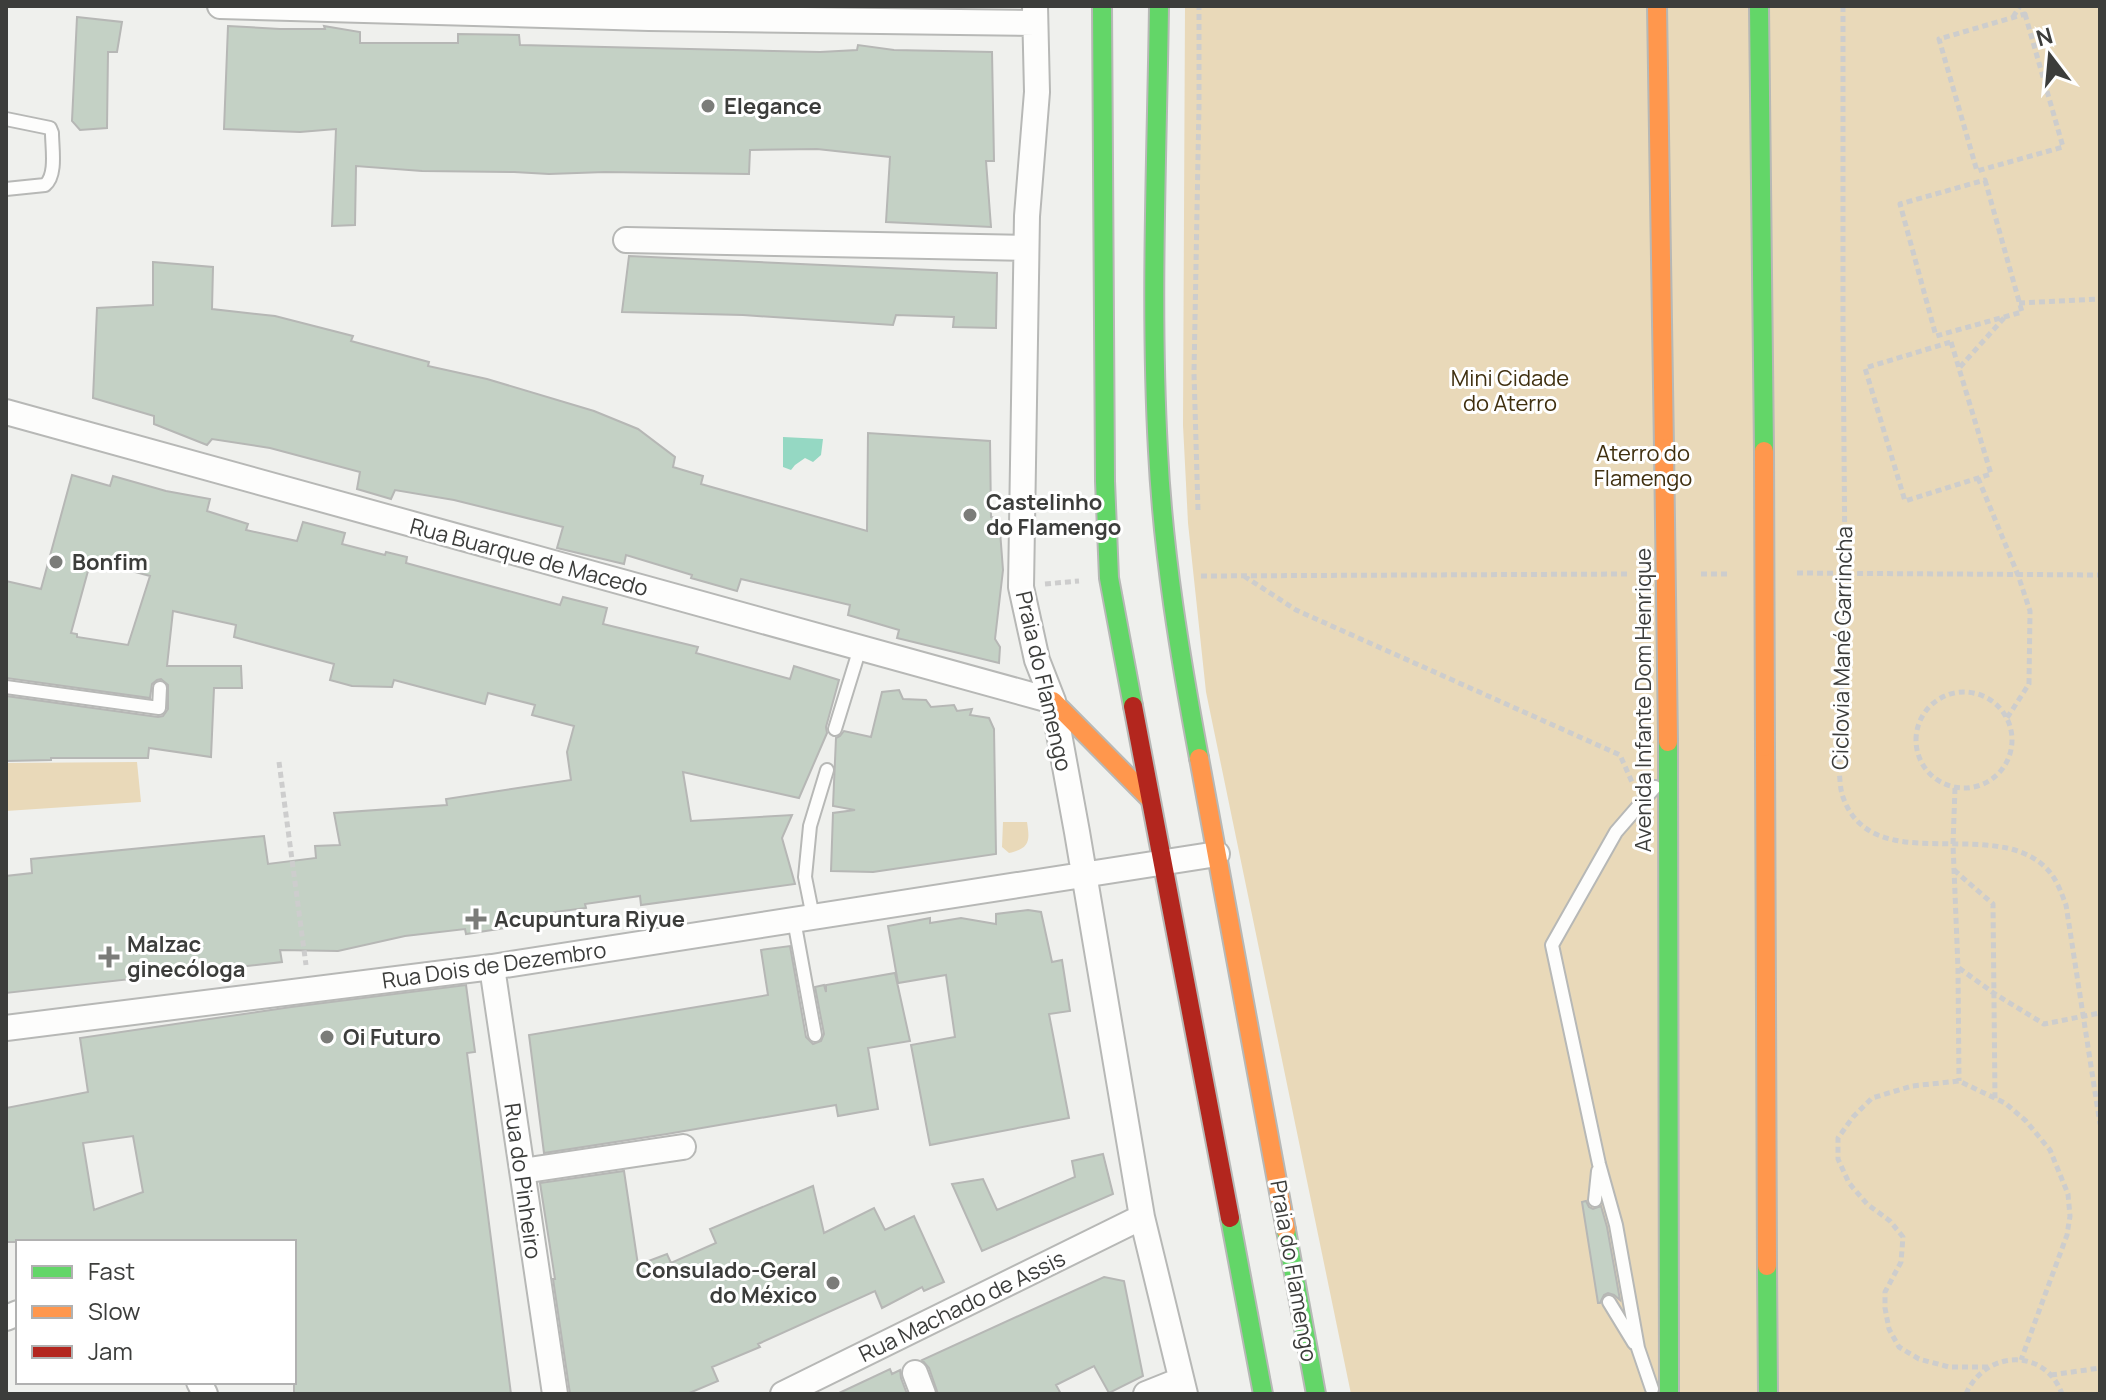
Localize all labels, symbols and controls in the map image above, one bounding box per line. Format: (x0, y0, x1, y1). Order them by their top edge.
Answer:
north arrow (2010, 16, 2090, 96)
text: N (2033, 20, 2056, 53)
place label: Elegance (724, 91, 822, 121)
marker: Elegance (699, 97, 717, 115)
park label: Mini Cidade do Aterro (1451, 363, 1569, 418)
park label: Aterro do Flamengo (1594, 438, 1692, 493)
place label: Castelinho do Flamengo (986, 487, 1121, 542)
marker: Castelinho do Flamengo (961, 506, 979, 524)
street label: Rua Buarque de Macedo (407, 511, 651, 603)
street label: Ciclovia Mané Garrincha (1825, 526, 1859, 770)
place label: Bonfim (72, 547, 148, 577)
street label: Avenida Infante Dom Henrique (1628, 548, 1658, 852)
marker: Bonfim (47, 553, 65, 571)
street label: Praia do Flamengo (1009, 588, 1079, 774)
place label: Acupuntura Riyue (494, 904, 685, 934)
marker: Acupuntura Riyue (465, 908, 487, 930)
place label: Malzac ginecóloga (127, 929, 245, 984)
street label: Rua Dois de Dezembro (380, 934, 608, 996)
marker: Malzac ginecóloga (98, 946, 120, 968)
place label: Oi Futuro (343, 1022, 441, 1052)
marker: Oi Futuro (318, 1028, 336, 1046)
street label: Rua do Pinheiro (497, 1101, 549, 1261)
street label: Praia do Flamengo (1263, 1178, 1325, 1364)
legend (16, 1240, 296, 1384)
street label: Rua Machado de Assis (854, 1243, 1070, 1369)
text: Fast (88, 1254, 135, 1287)
place label: Consulado-Geral do México (636, 1255, 817, 1310)
marker: Consulado-Geral do México (824, 1274, 842, 1292)
text: Slow (88, 1294, 141, 1327)
text: Jam (88, 1334, 133, 1367)

